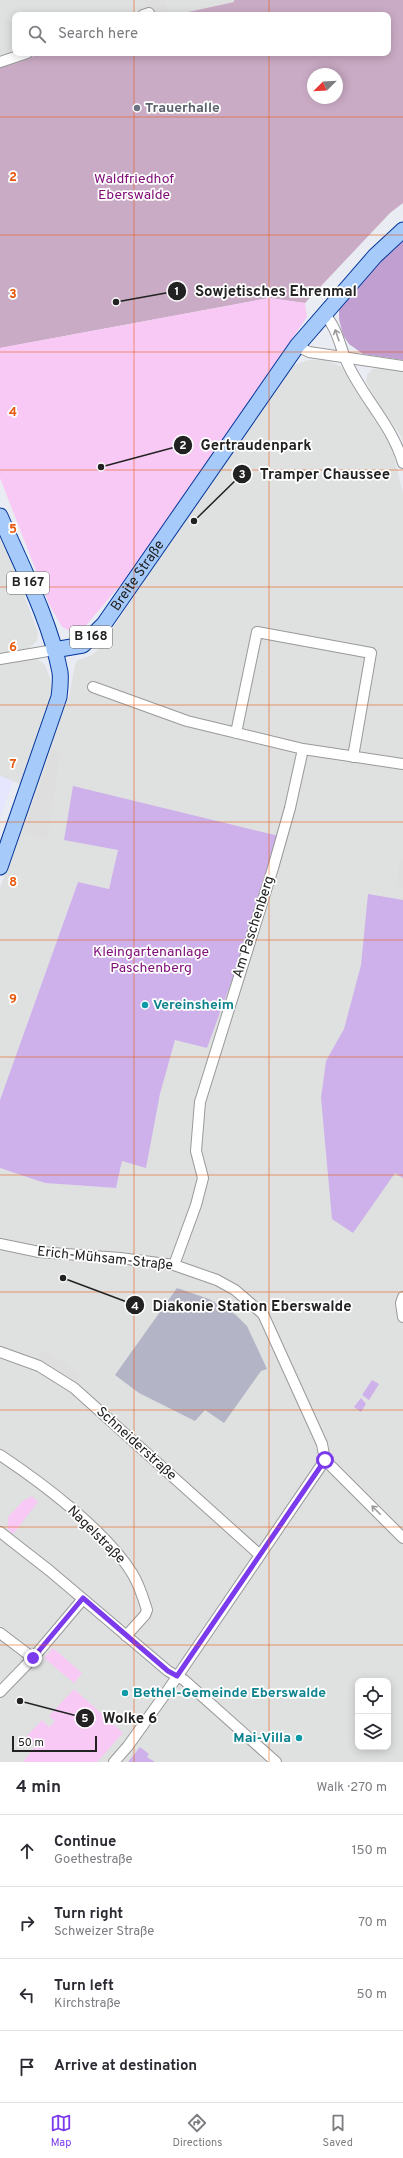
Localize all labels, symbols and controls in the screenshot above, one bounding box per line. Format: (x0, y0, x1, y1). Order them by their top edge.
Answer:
search box (12, 12, 391, 56)
icon: search (26, 23, 48, 45)
text: Search here (58, 25, 138, 44)
north arrow (307, 68, 343, 104)
place label: Trauerhalle (145, 100, 220, 117)
marker: Trauerhalle (132, 103, 142, 113)
text: 2 (9, 170, 17, 186)
park label: Waldfriedhof Eberswalde (94, 171, 174, 204)
callout: Sowjetisches Ehrenmal (167, 278, 365, 305)
text: Sowjetisches Ehrenmal (195, 283, 357, 302)
text: 1 (175, 284, 179, 300)
text: 3 (9, 287, 17, 303)
one-way arrow (332, 329, 340, 341)
text: 4 (9, 405, 17, 421)
callout: Gertraudenpark (173, 431, 320, 458)
text: Gertraudenpark (200, 437, 312, 456)
text: 2 (179, 438, 187, 454)
callout: Tramper Chaussee (232, 460, 398, 487)
text: Tramper Chaussee (260, 466, 390, 485)
text: 3 (238, 467, 246, 483)
text: 5 (9, 522, 17, 538)
street label: Breite Straße (107, 537, 168, 614)
road number: B 167 (7, 572, 49, 594)
road number: B 168 (70, 626, 112, 648)
text: 6 (9, 640, 17, 656)
text: 7 (10, 757, 17, 773)
street label: Am Paschenberg (229, 874, 279, 980)
text: 8 (9, 875, 17, 891)
park label: Kleingartenanlage Paschenberg (93, 944, 209, 977)
text: 9 (9, 992, 17, 1008)
place label: Vereinsheim (153, 997, 234, 1014)
marker: Vereinsheim (140, 1000, 150, 1010)
street label: Erich-Mühsam-Straße (36, 1243, 174, 1275)
callout: Diakonie Station Eberswalde (125, 1292, 360, 1319)
text: Diakonie Station Eberswalde (152, 1298, 352, 1317)
text: 4 (131, 1299, 139, 1315)
street label: Schneiderstraße (92, 1404, 180, 1484)
route start (316, 1451, 334, 1469)
street label: Nagelstraße (63, 1502, 129, 1568)
one-way arrow (371, 1505, 381, 1515)
route end (24, 1649, 42, 1667)
map controls (355, 1678, 391, 1750)
button: locate (355, 1678, 391, 1714)
place label: Bethel-Gemeinde Eberswalde (133, 1685, 326, 1702)
marker: Bethel-Gemeinde Eberswalde (120, 1688, 130, 1698)
callout: Wolke 6 (75, 1704, 165, 1731)
text: Wolke 6 (103, 1710, 157, 1729)
text: 5 (81, 1711, 89, 1727)
button: layers (355, 1714, 391, 1750)
place label: Mai-Villa (233, 1730, 291, 1747)
marker: Mai-Villa (294, 1733, 304, 1743)
scale bar (12, 1734, 97, 1753)
text: 50 m (18, 1736, 44, 1750)
text: 4 min (16, 1777, 61, 1799)
text: Walk · 270 m (317, 1780, 387, 1796)
text: Continue (54, 1833, 116, 1852)
icon: ahead (16, 1840, 38, 1862)
text: 150 m (352, 1843, 387, 1859)
text: Goethestraße (54, 1852, 132, 1868)
text: Turn right (54, 1905, 123, 1924)
icon: right (16, 1912, 38, 1934)
text: 70 m (358, 1915, 387, 1931)
text: Schweizer Straße (54, 1924, 154, 1940)
text: Turn left (54, 1977, 114, 1996)
icon: left (16, 1984, 38, 2006)
text: 50 m (357, 1987, 387, 2003)
text: Kirchstraße (54, 1996, 121, 2012)
icon: arrive (16, 2056, 38, 2078)
text: Arrive at destination (54, 2057, 197, 2076)
tab: Map (50, 2112, 72, 2150)
tab: Directions (172, 2112, 222, 2150)
tab: Saved (323, 2112, 353, 2150)

